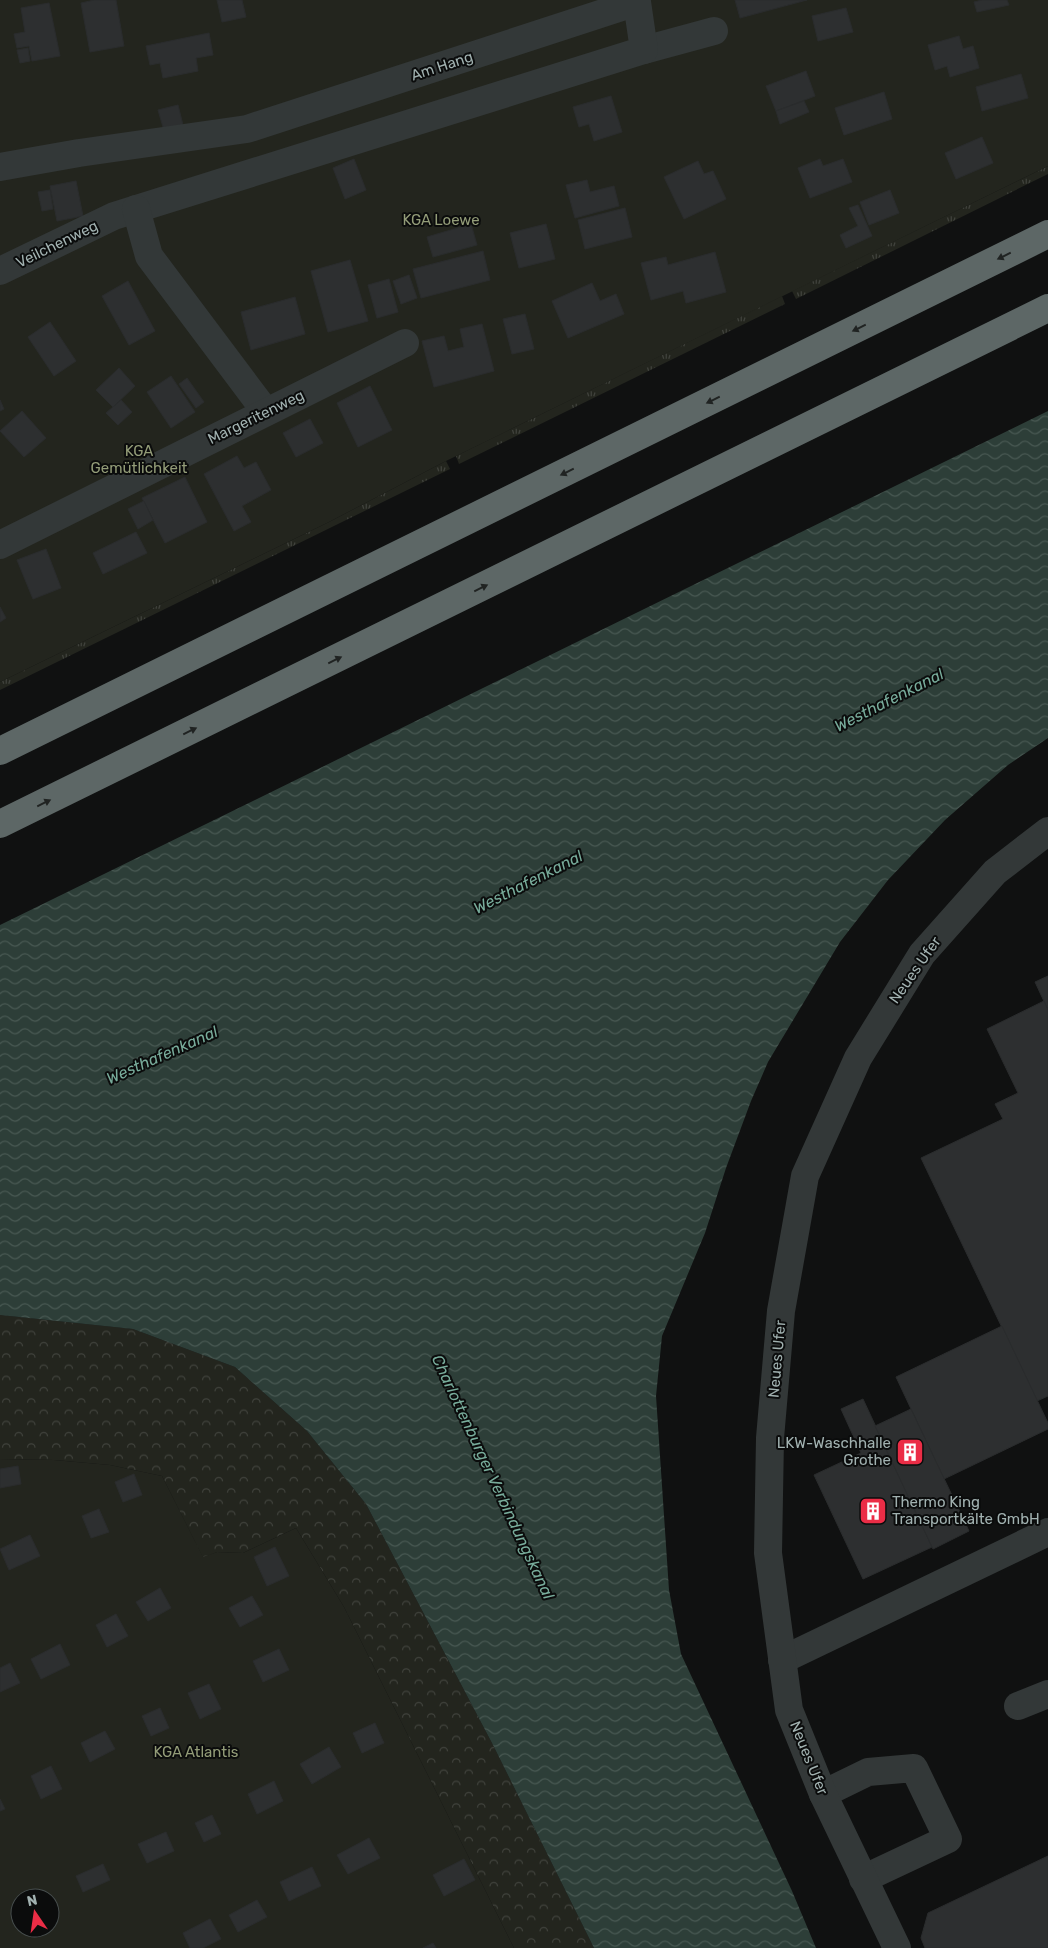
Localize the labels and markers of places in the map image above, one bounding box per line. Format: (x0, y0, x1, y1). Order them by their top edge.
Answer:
place label: LKW-Waschhalle Grothe (777, 1434, 891, 1469)
building icon: LKW-Waschhalle Grothe (895, 1437, 925, 1467)
place label: Thermo King Transportkälte GmbH (892, 1493, 1040, 1528)
building icon: Thermo King Transportkälte GmbH (858, 1496, 888, 1526)

